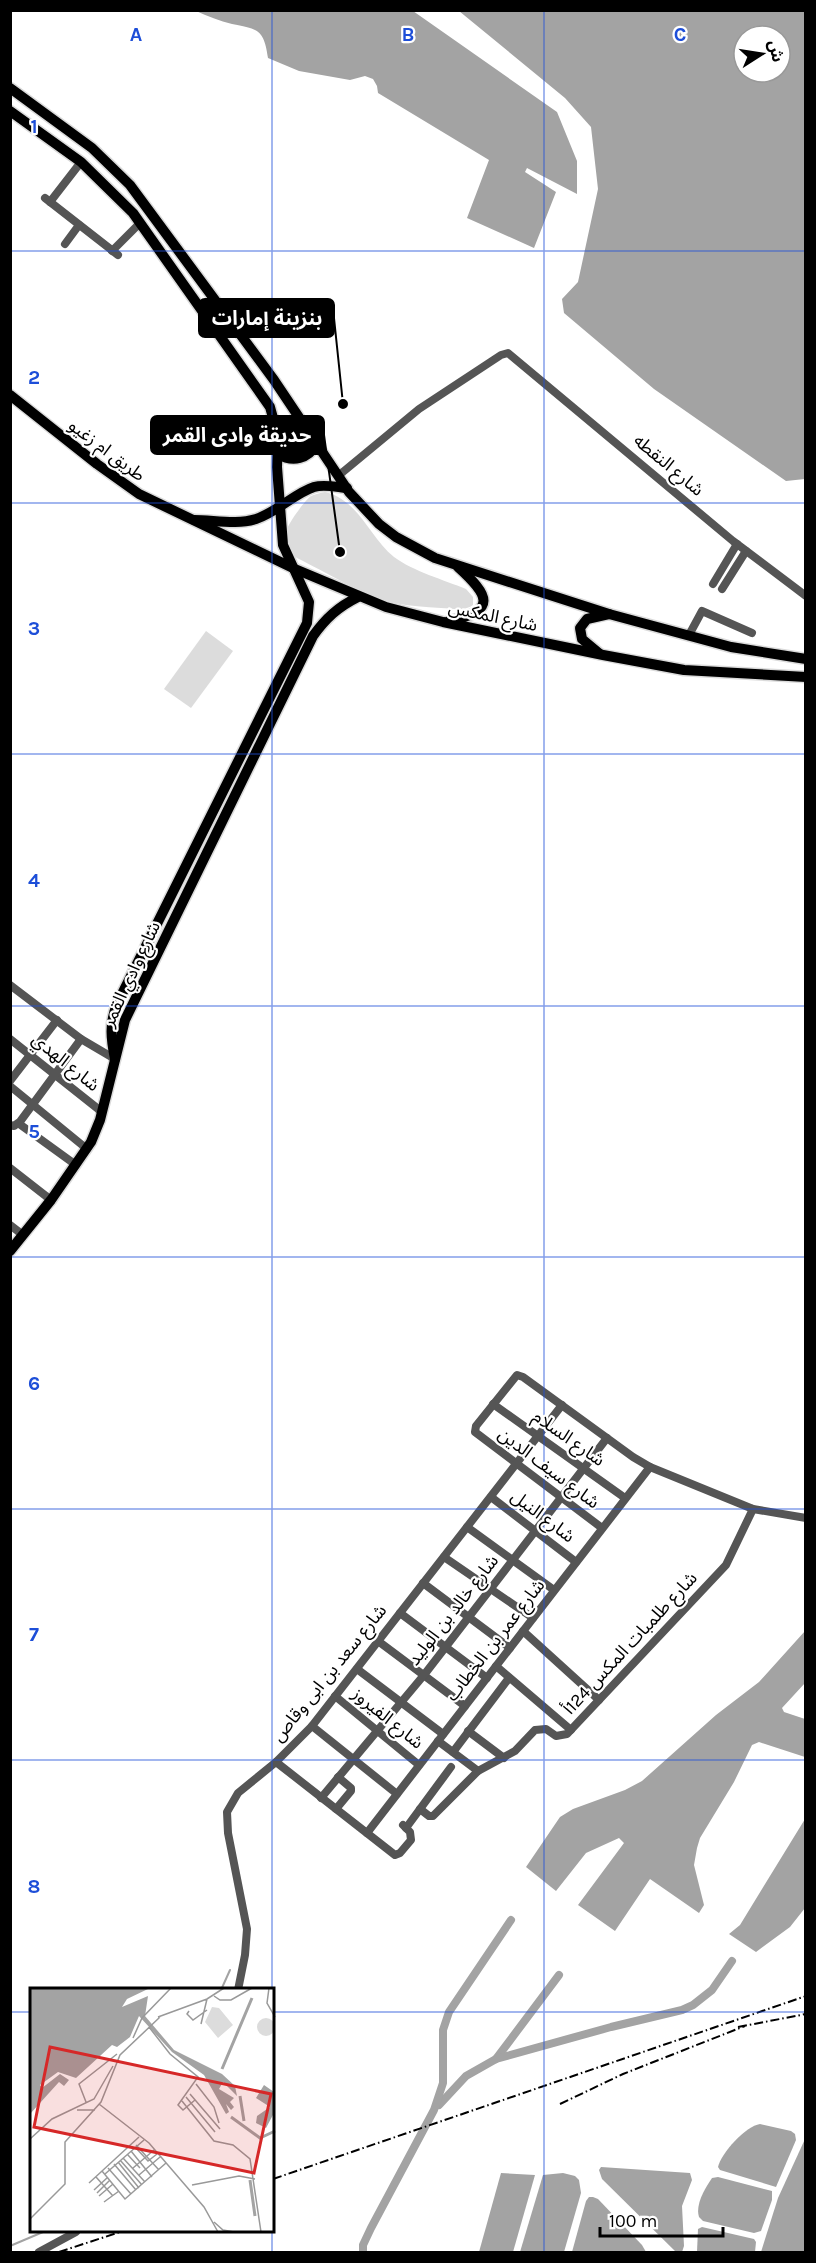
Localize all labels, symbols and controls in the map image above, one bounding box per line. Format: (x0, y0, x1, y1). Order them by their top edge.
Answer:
text: A (130, 23, 143, 46)
text: B (402, 23, 414, 46)
text: C (674, 23, 686, 46)
north arrow (732, 24, 792, 84)
text: ش (765, 38, 788, 64)
text: 1 (30, 115, 38, 138)
callout: بنزينة إمارات (199, 299, 334, 337)
text: بنزينة إمارات (212, 307, 322, 332)
text: 2 (28, 366, 40, 389)
street label: طريق ام زغيو (62, 414, 150, 488)
callout: حديقة وادى القمر (151, 416, 324, 454)
text: حديقة وادى القمر (162, 424, 312, 447)
street label: شارع النقطه (627, 429, 709, 503)
street label: شارع المكس (446, 596, 540, 639)
text: 3 (28, 617, 40, 640)
text: 4 (28, 869, 40, 892)
street label: شارع وادي القمر (97, 918, 168, 1032)
street label: شارع الهدي (26, 1028, 104, 1098)
text: 5 (28, 1120, 40, 1143)
text: 6 (28, 1372, 40, 1395)
street label: شارع السلام (527, 1405, 609, 1473)
street label: شارع سيف الدين (492, 1423, 604, 1516)
street label: شارع النيل (505, 1485, 579, 1550)
street label: شارع خالد بن الوليد (403, 1550, 505, 1672)
street label: شارع طلمبات المكس 124أ (558, 1567, 704, 1721)
street label: شارع عمر بن الخطاب (441, 1575, 552, 1707)
street label: شارع سعد بن ابى وقاص (267, 1600, 394, 1748)
text: 7 (29, 1623, 39, 1646)
street label: شارع الفيروز (345, 1682, 428, 1756)
text: 8 (28, 1875, 40, 1898)
inset map (30, 1988, 274, 2233)
scale bar (600, 2200, 723, 2238)
text: 100 m (609, 2210, 657, 2232)

